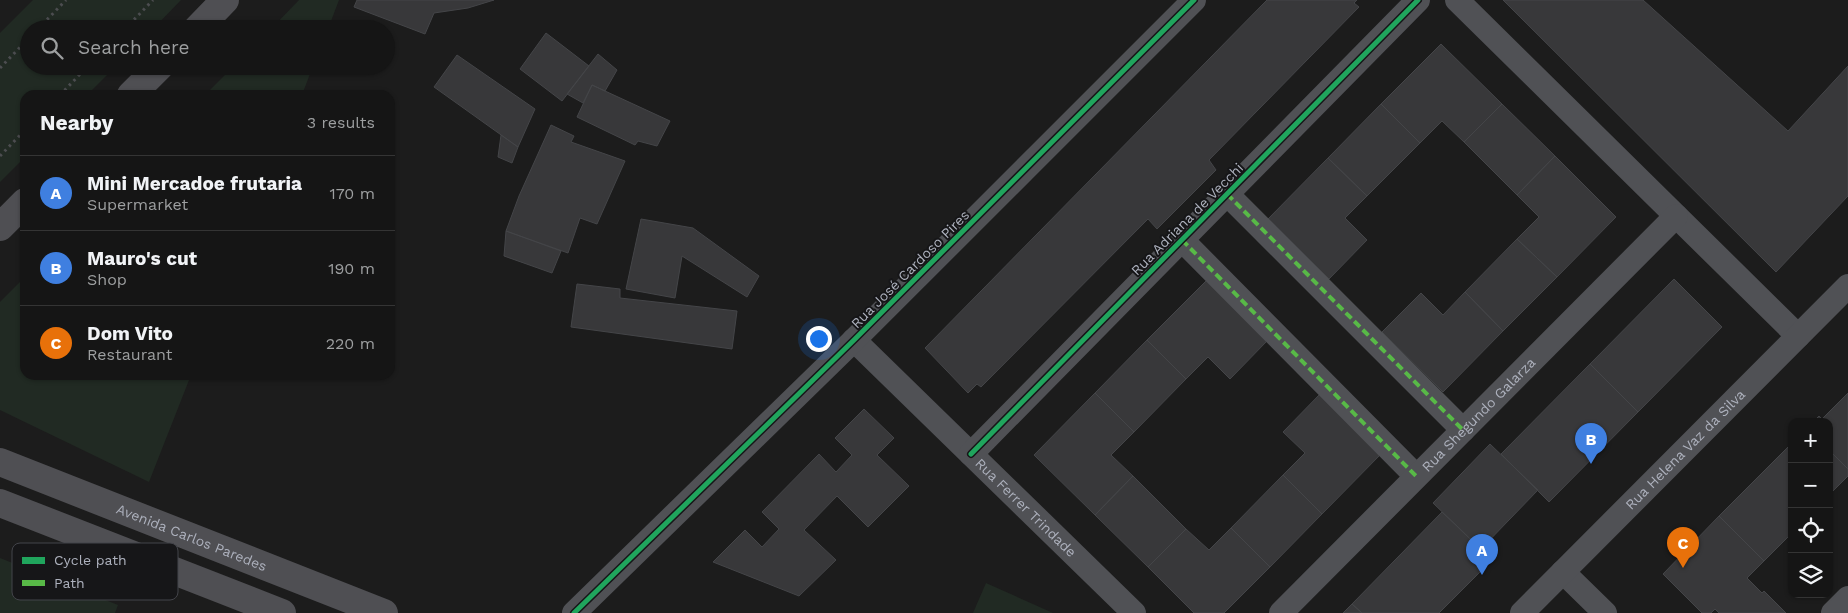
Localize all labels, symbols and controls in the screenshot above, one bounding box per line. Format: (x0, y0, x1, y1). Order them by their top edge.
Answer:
search box (20, 20, 395, 75)
icon: search (38, 34, 66, 62)
text: Search here (78, 36, 189, 59)
text: Nearby (40, 110, 113, 135)
text: 3 results (307, 113, 375, 132)
street label: Rua Adriana de Vecchi (1128, 160, 1246, 278)
text: Mini Mercadoe frutaria (87, 172, 302, 195)
text: A (51, 184, 61, 203)
text: 170 m (329, 184, 375, 203)
text: Supermarket (87, 195, 188, 214)
street label: Rua José Cardoso Pires (848, 207, 972, 331)
text: Mauro's cut (87, 247, 197, 270)
text: B (51, 259, 61, 278)
text: 190 m (328, 259, 375, 278)
text: Shop (87, 270, 127, 289)
text: Dom Vito (87, 322, 173, 345)
your location (806, 326, 832, 352)
text: C (51, 334, 61, 353)
text: 220 m (326, 334, 375, 353)
text: Restaurant (87, 345, 173, 364)
street label: Rua Shegundo Galarza (1418, 354, 1539, 475)
street label: Rua Helena Vaz da Silva (1622, 386, 1748, 513)
map controls (1788, 418, 1833, 598)
button: + (1788, 418, 1833, 463)
pin: B (1575, 423, 1607, 464)
street label: Rua Ferrer Trindade (972, 455, 1080, 560)
button: − (1788, 463, 1833, 508)
street label: Avenida Carlos Paredes (114, 501, 269, 574)
button: locate (1788, 508, 1833, 553)
pin: C (1667, 527, 1699, 568)
pin: A (1466, 534, 1498, 575)
legend (12, 543, 178, 600)
text: Cycle path (54, 552, 127, 568)
button: layers (1788, 553, 1833, 598)
text: Path (54, 575, 85, 591)

